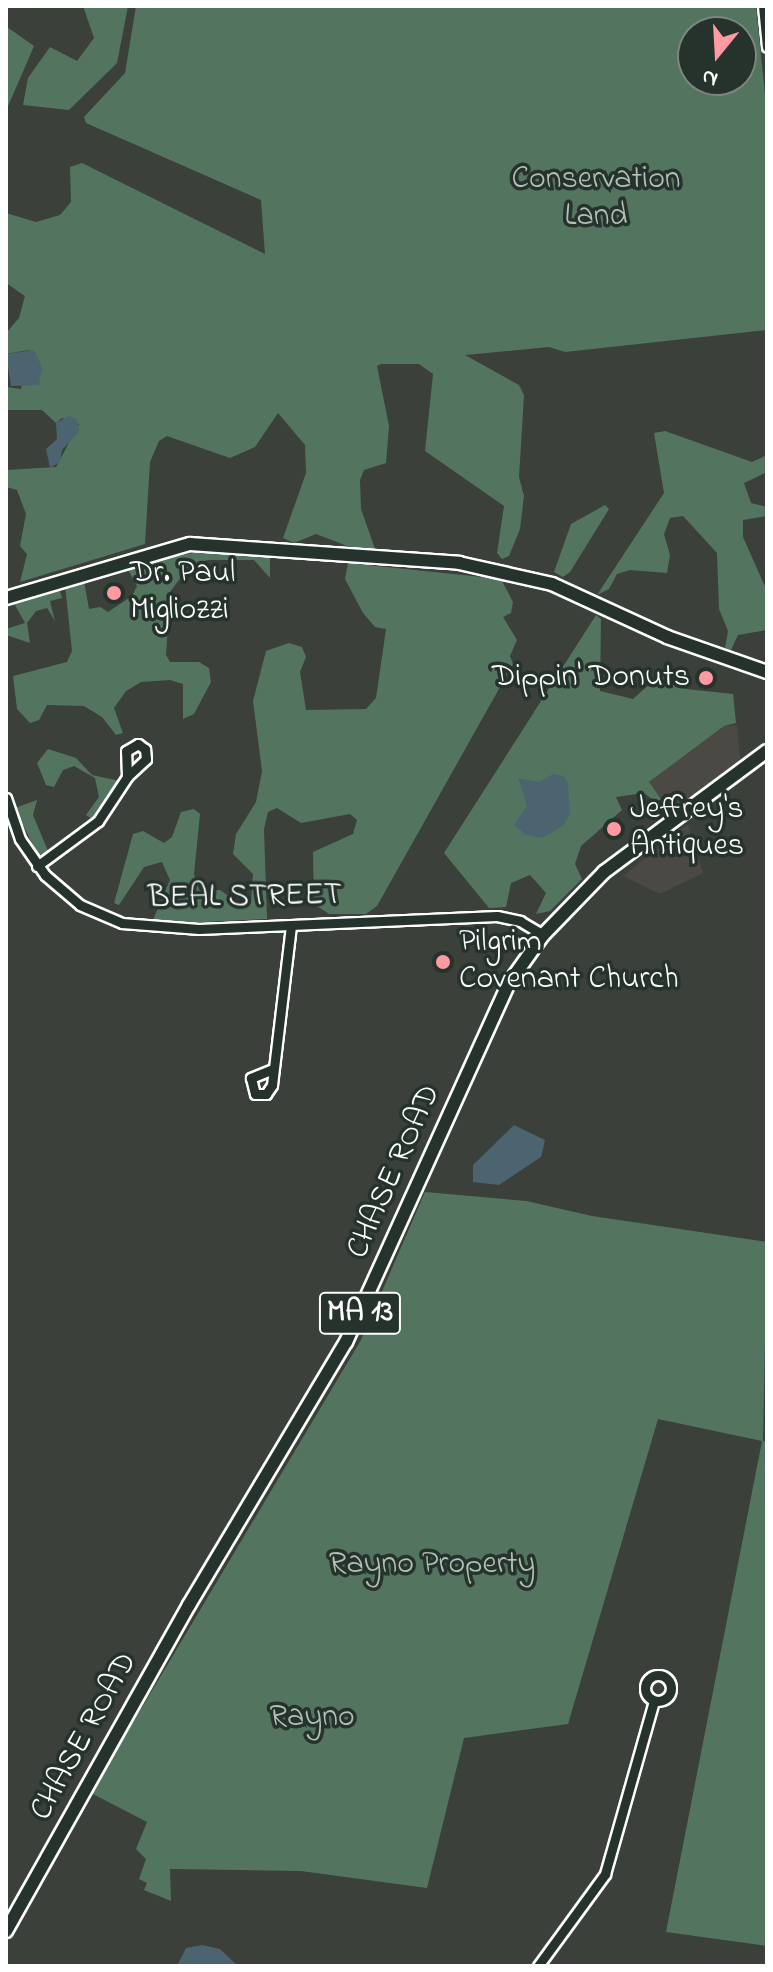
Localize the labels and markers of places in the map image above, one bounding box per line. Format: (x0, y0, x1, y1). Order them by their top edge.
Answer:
place label: Dr. Paul Migliozzi (130, 556, 235, 631)
marker: Dr. Paul Migliozzi (105, 584, 123, 602)
place label: Dippin' Donuts (492, 659, 690, 697)
marker: Dippin' Donuts (697, 669, 715, 687)
place label: Jeffrey's Antiques (630, 792, 744, 867)
marker: Jeffrey's Antiques (605, 820, 623, 838)
place label: Pilgrim Covenant Church (459, 925, 679, 1000)
marker: Pilgrim Covenant Church (434, 953, 452, 971)

